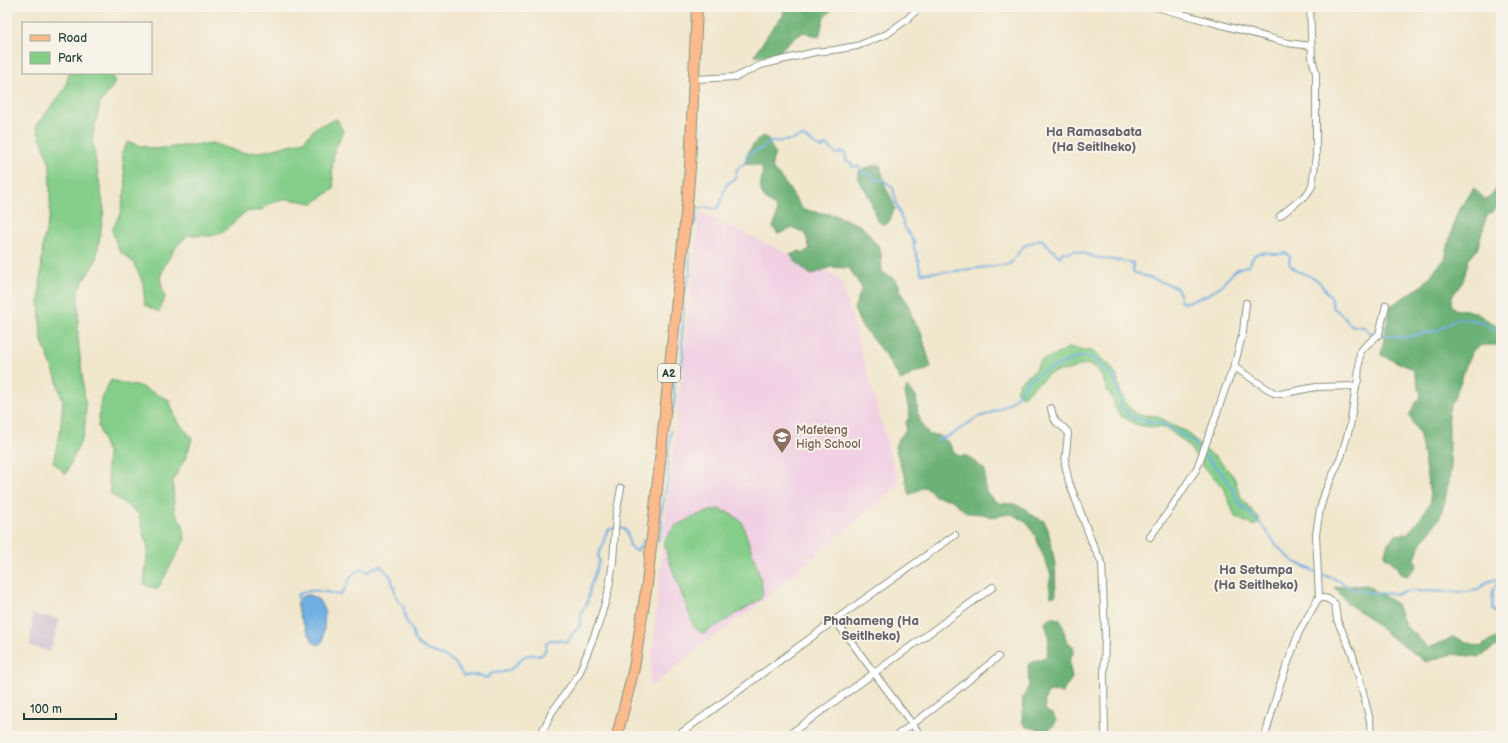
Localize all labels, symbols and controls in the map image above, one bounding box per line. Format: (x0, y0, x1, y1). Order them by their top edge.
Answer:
legend (22, 22, 152, 74)
text: Road (58, 31, 87, 46)
text: Park (58, 51, 82, 66)
district label: Ha Ramasabata (Ha Seitlheko) (1046, 124, 1142, 155)
road number: A2 (658, 364, 680, 382)
place label: Mafeteng High School (796, 423, 861, 452)
school or university icon: Mafeteng High School (771, 426, 793, 454)
district label: Ha Setumpa (Ha Seitlheko) (1214, 562, 1298, 593)
district label: Phahameng (Ha Seitlheko) (823, 613, 919, 644)
scale bar (24, 695, 116, 721)
text: 100 m (30, 702, 62, 717)

